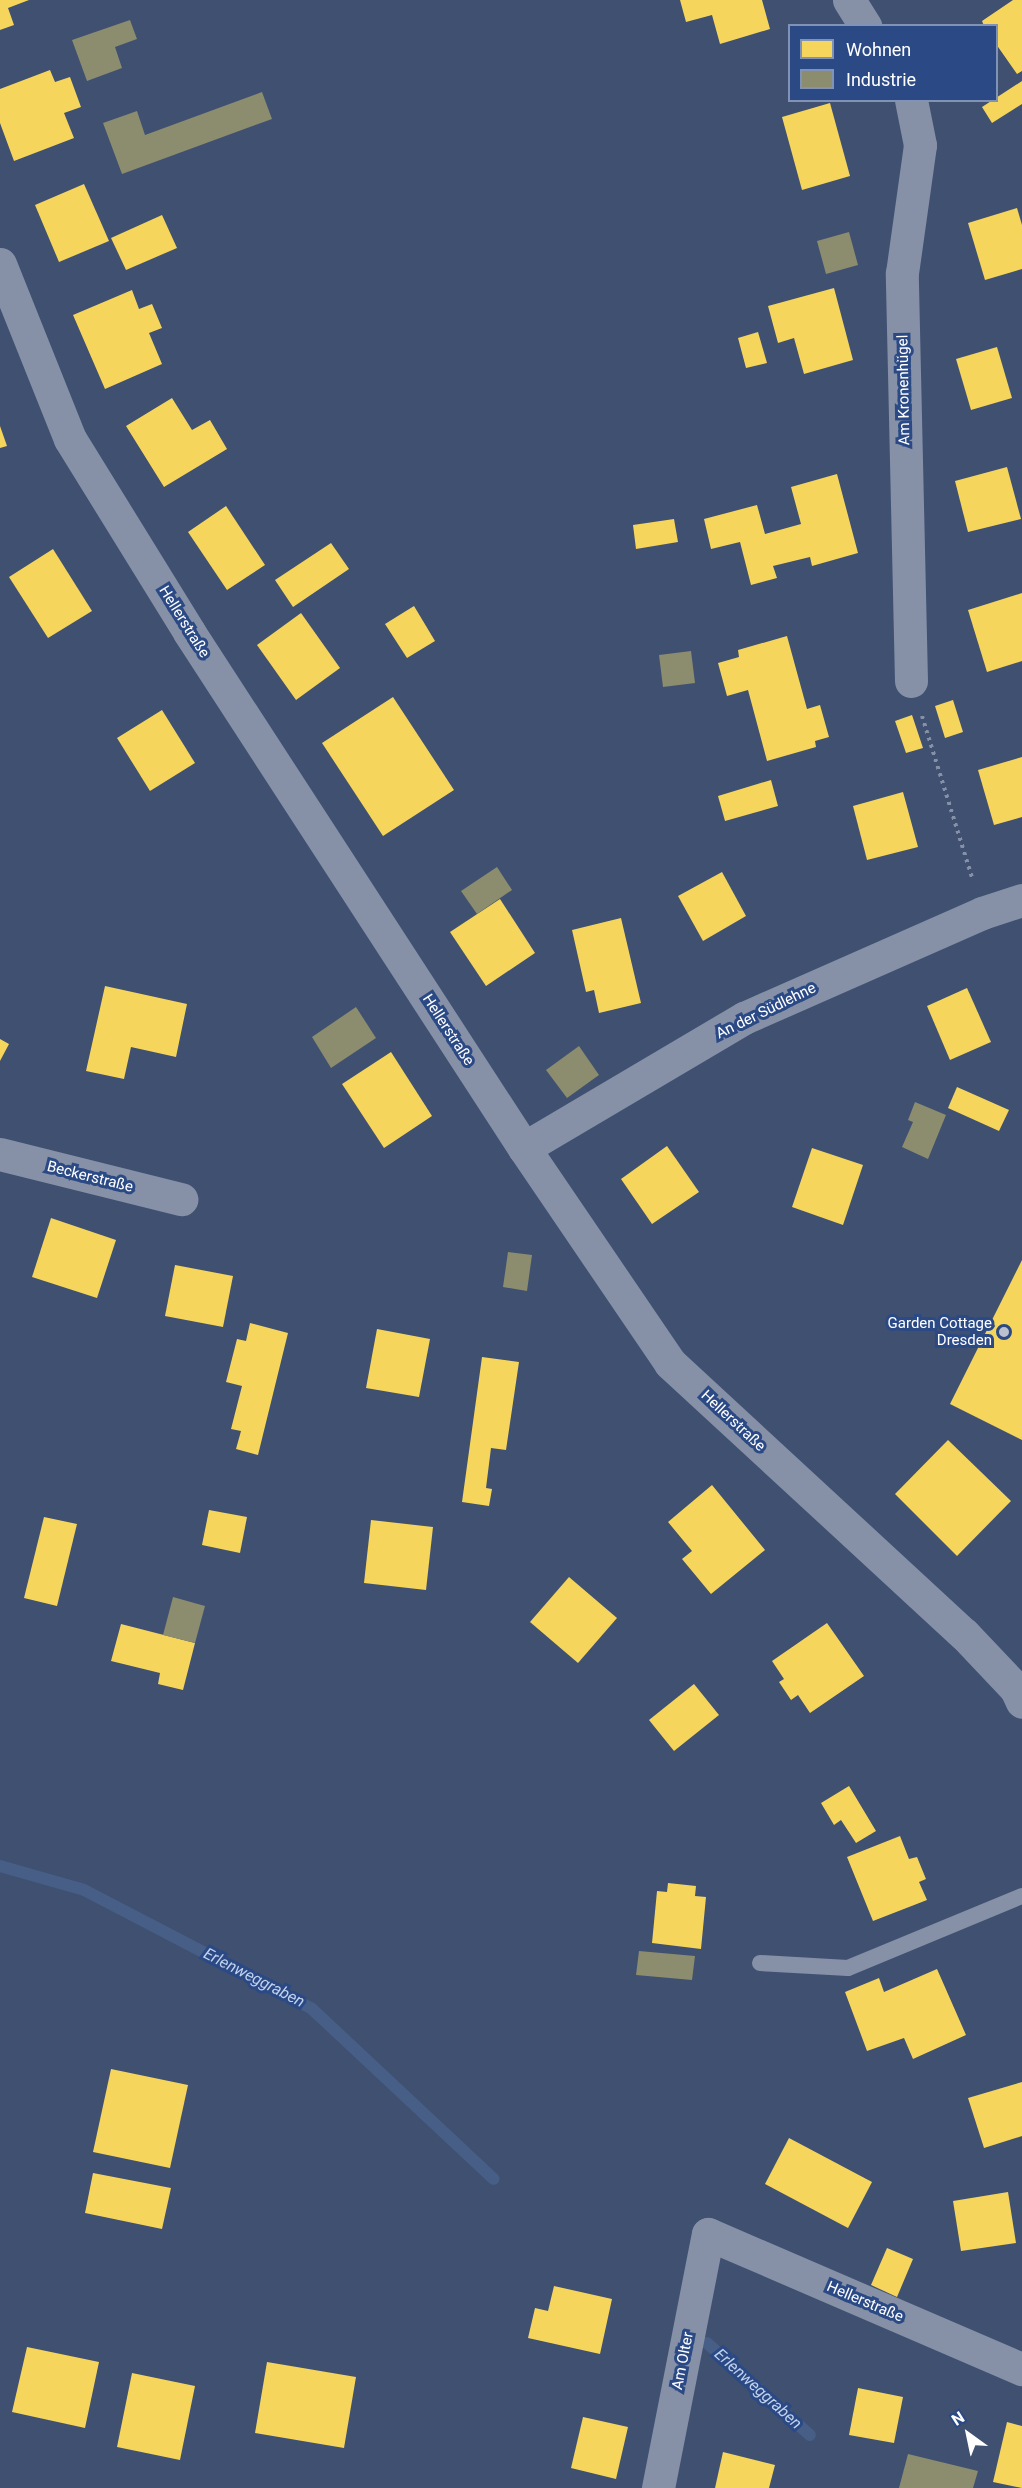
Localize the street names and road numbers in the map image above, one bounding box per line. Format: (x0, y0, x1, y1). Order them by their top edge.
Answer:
street label: Am Kronenhügel (894, 335, 914, 445)
street label: Hellerstraße (155, 583, 213, 661)
street label: An der Südlehne (713, 979, 819, 1043)
street label: Hellerstraße (418, 991, 478, 1069)
street label: Beckerstraße (45, 1158, 135, 1196)
street label: Hellerstraße (697, 1387, 769, 1455)
street label: Hellerstraße (824, 2278, 906, 2326)
street label: Am Olter (669, 2331, 697, 2391)

